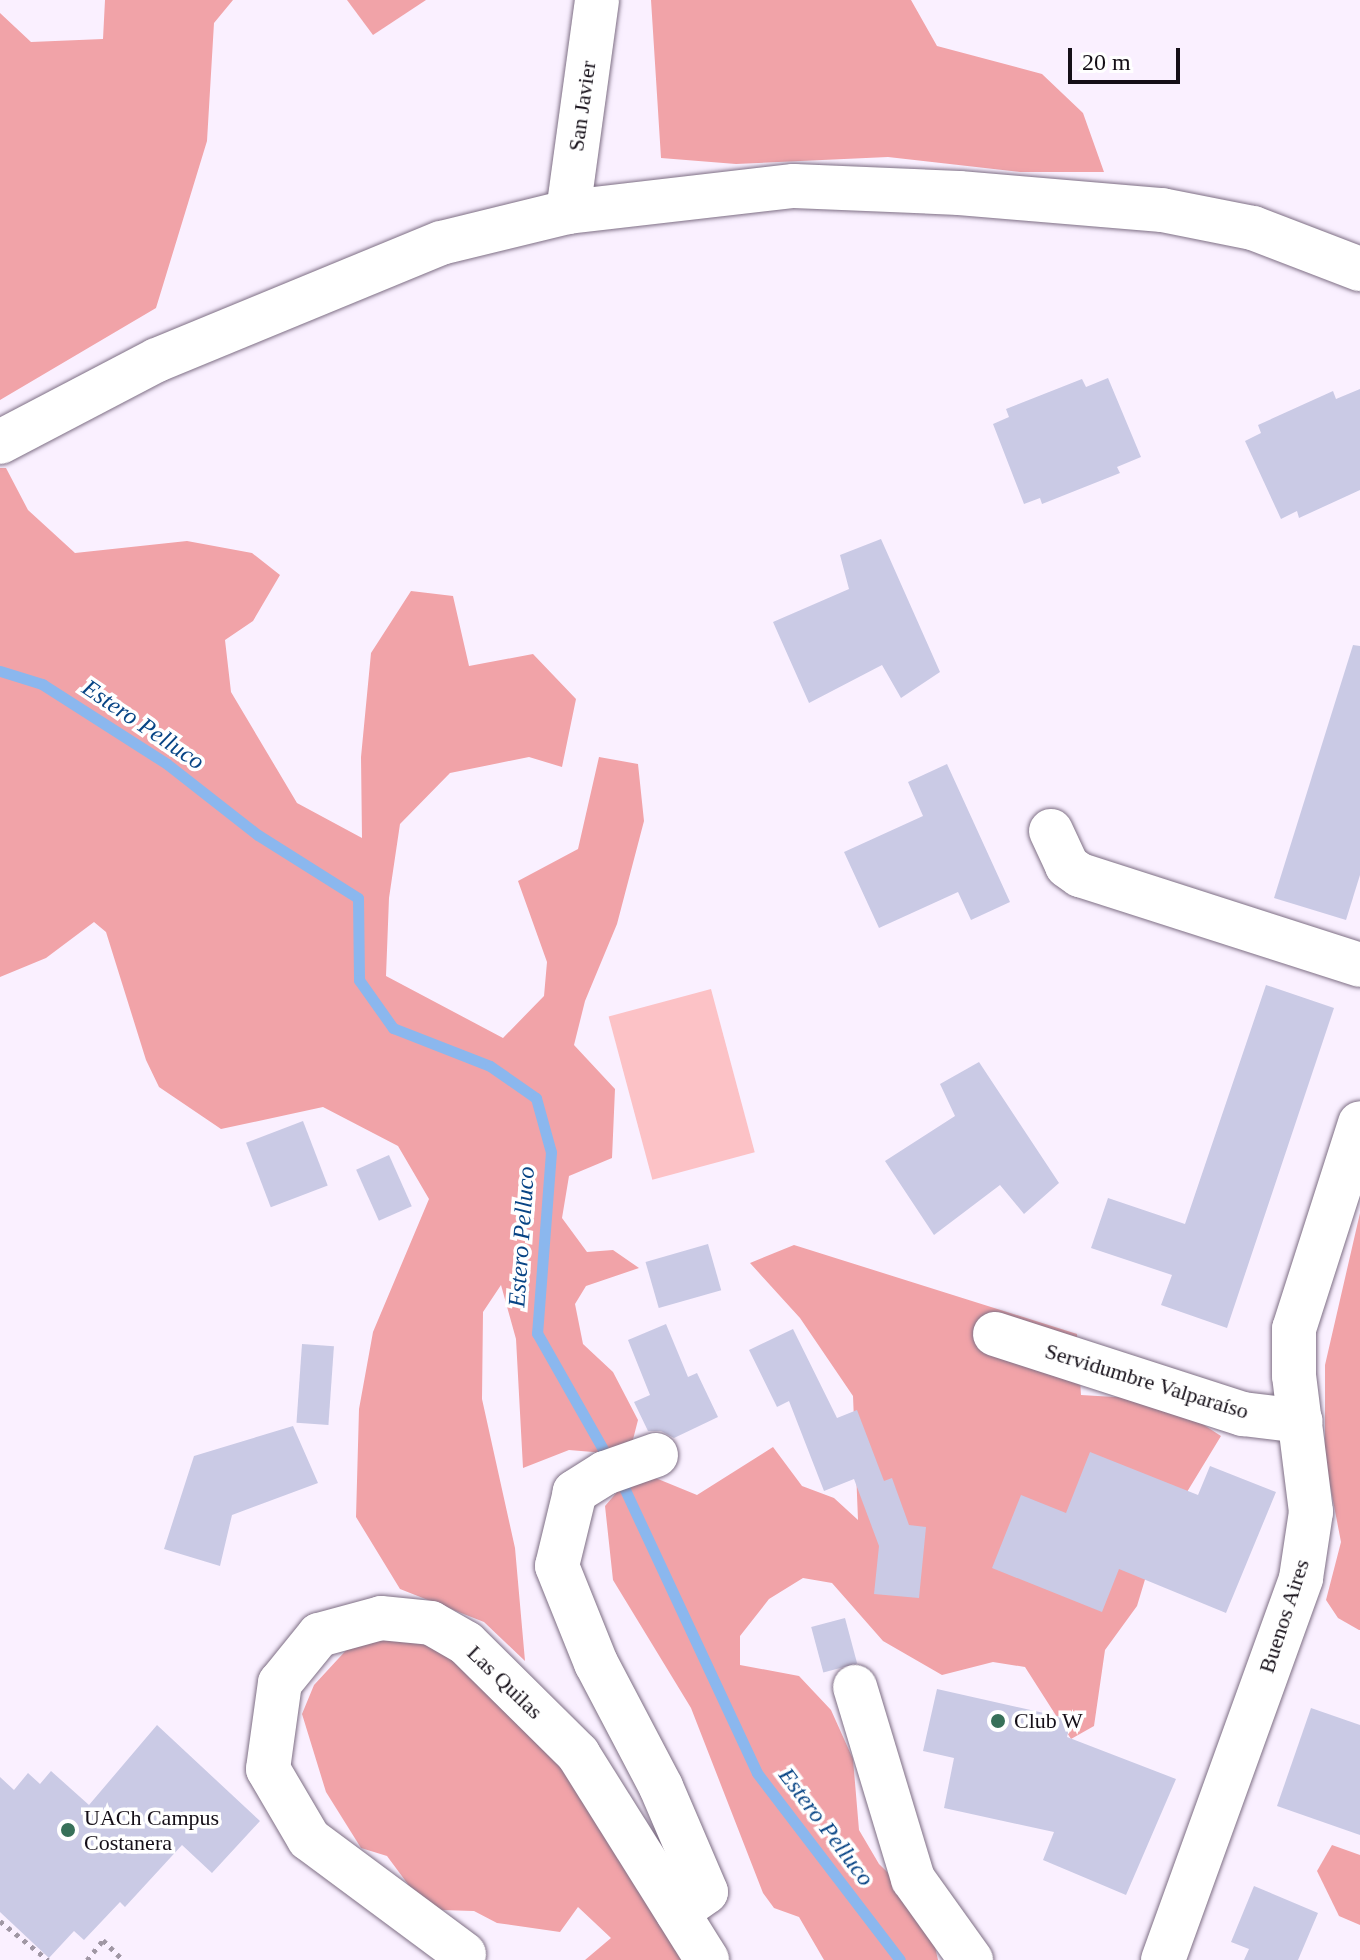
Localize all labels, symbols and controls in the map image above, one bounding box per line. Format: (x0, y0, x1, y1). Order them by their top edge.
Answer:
scale bar (1072, 32, 1184, 82)
text: 20 m (1082, 49, 1131, 75)
street label: San Javier (563, 59, 601, 153)
water label: Estero Pelluco (76, 674, 210, 776)
water label: Estero Pelluco (503, 1166, 541, 1308)
street label: Servidumbre Valparaíso (1042, 1337, 1252, 1425)
street label: Buenos Aires (1253, 1555, 1315, 1677)
street label: Las Quilas (462, 1640, 548, 1724)
place label: Club W (1014, 1708, 1083, 1734)
marker: Club W (989, 1712, 1007, 1730)
water label: Estero Pelluco (772, 1762, 880, 1892)
place label: UACh Campus Costanera (84, 1804, 219, 1856)
marker: UACh Campus Costanera (59, 1821, 77, 1839)

